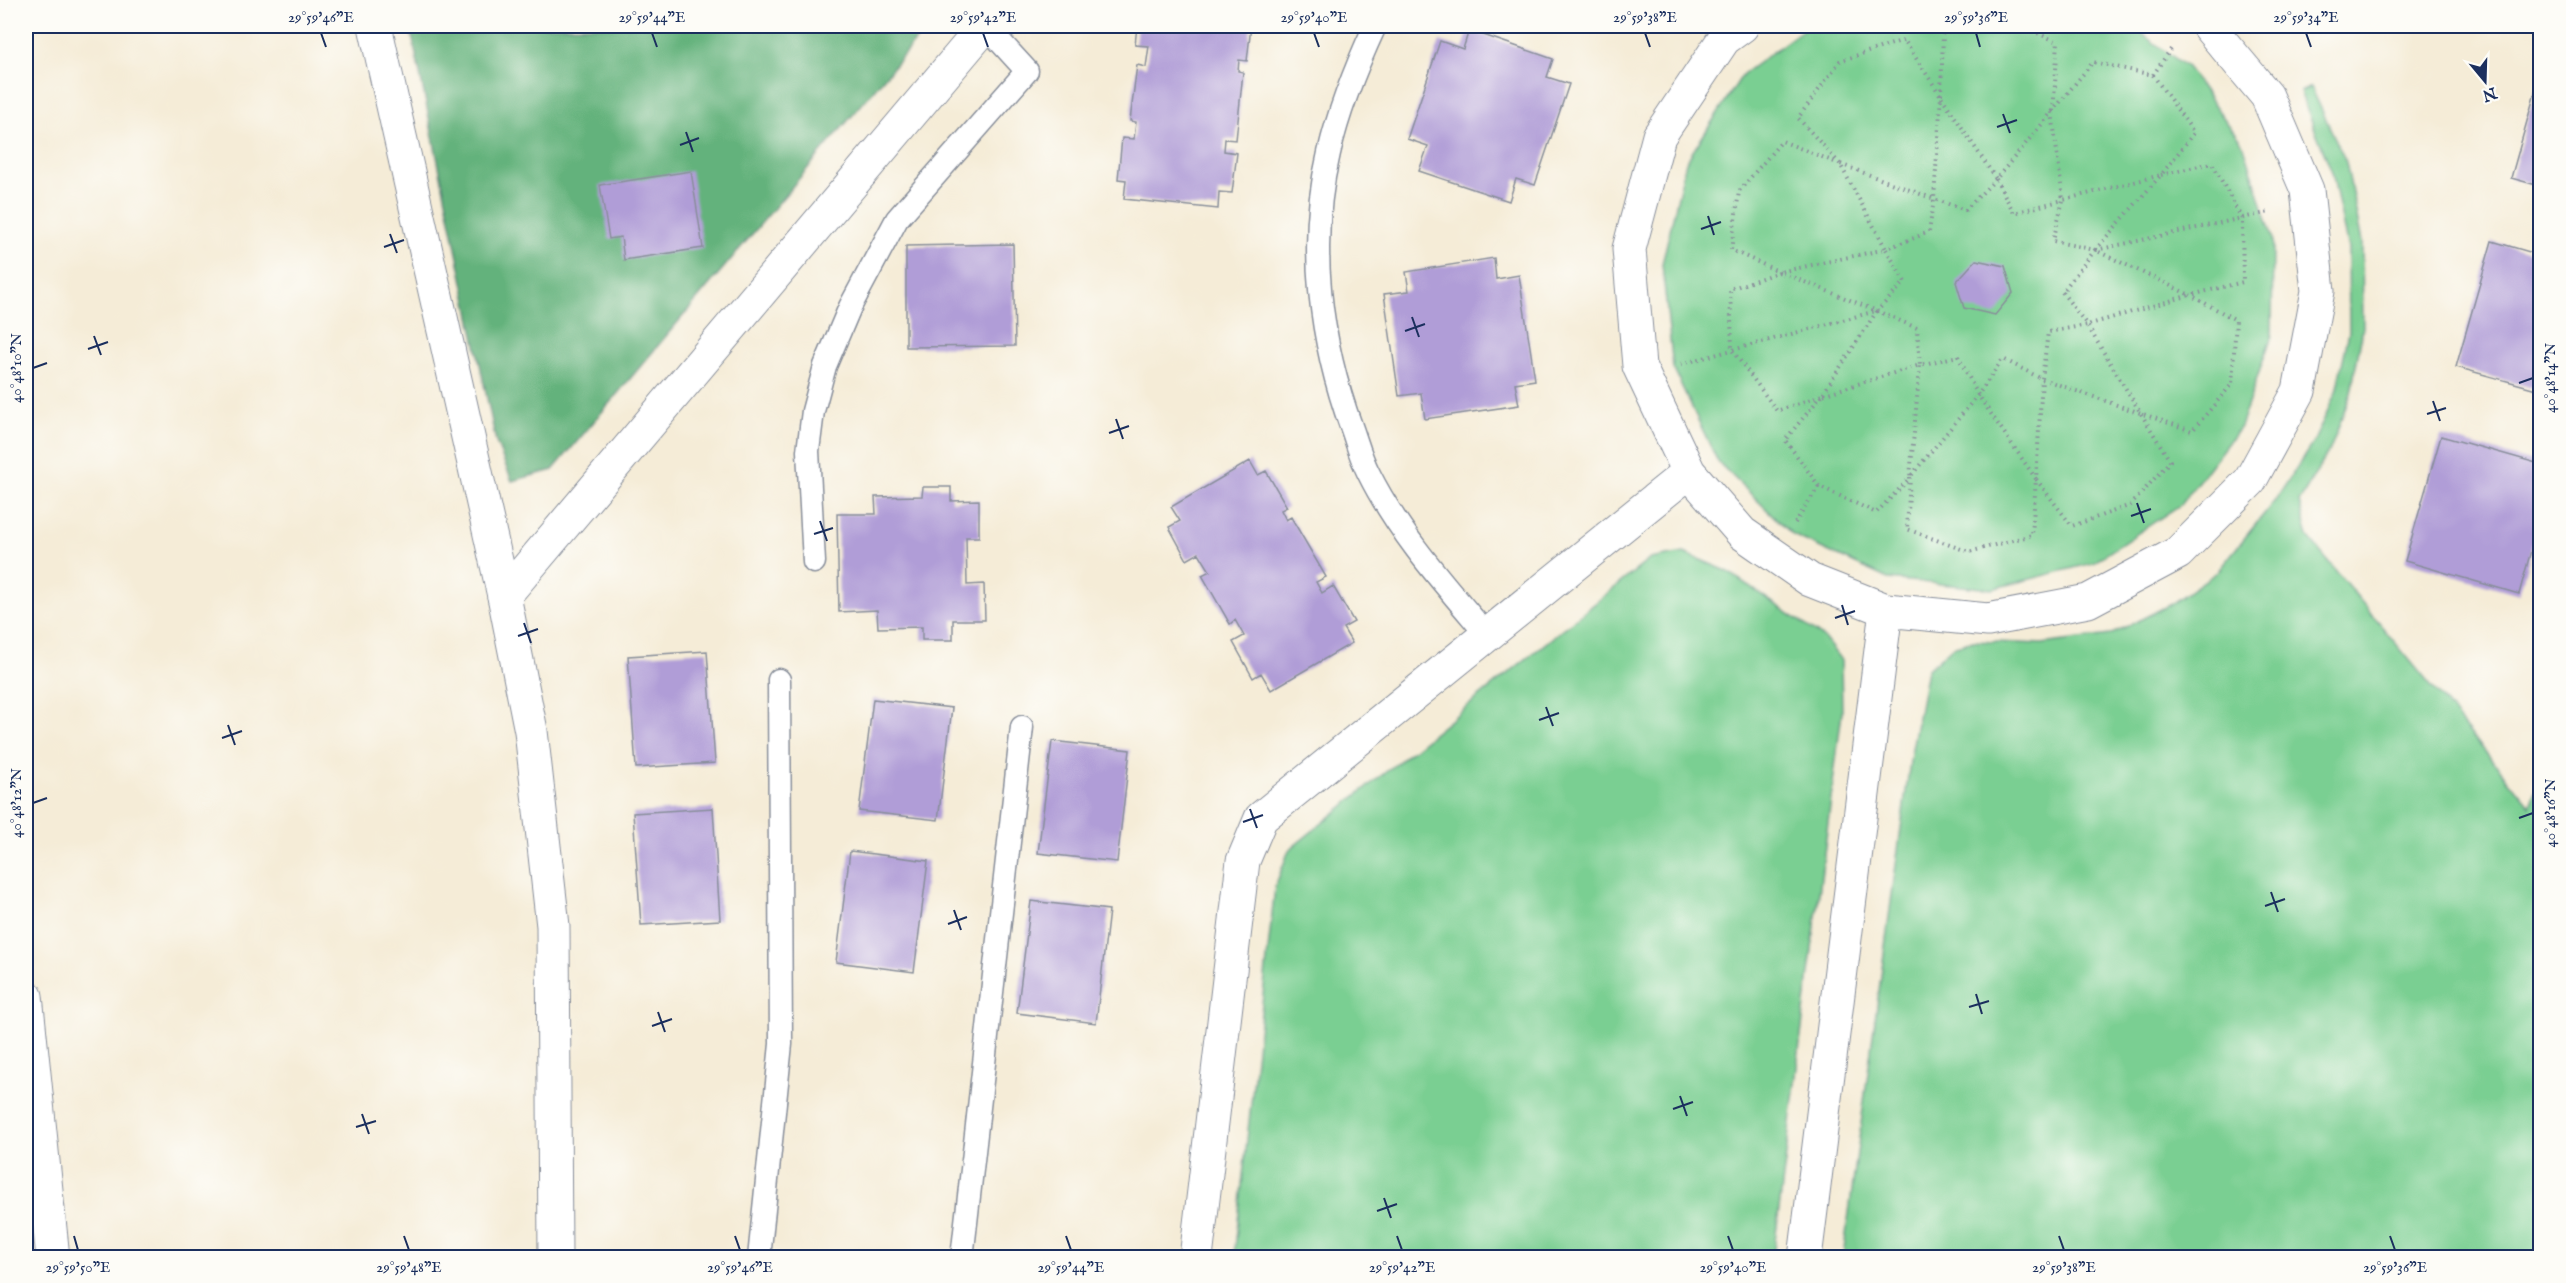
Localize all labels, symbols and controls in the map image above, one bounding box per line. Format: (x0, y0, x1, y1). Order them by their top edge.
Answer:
text: 29°59'46"E (288, 8, 354, 27)
text: 29°59'44"E (618, 8, 686, 27)
text: 29°59'42"E (950, 8, 1016, 27)
text: 29°59'40"E (1280, 8, 1348, 27)
text: 29°59'38"E (1613, 8, 1677, 27)
text: 29°59'36"E (1944, 8, 2008, 27)
text: 29°59'34"E (2273, 8, 2339, 27)
north arrow (2455, 51, 2515, 111)
text: N (2479, 81, 2500, 105)
text: 40°48'10"N (7, 333, 26, 403)
text: 40°48'14"N (2541, 343, 2560, 413)
text: 40°48'12"N (7, 768, 26, 838)
text: 40°48'16"N (2541, 778, 2560, 848)
text: 29°59'50"E (45, 1258, 111, 1277)
text: 29°59'48"E (376, 1258, 442, 1277)
text: 29°59'46"E (707, 1258, 773, 1277)
text: 29°59'44"E (1037, 1258, 1105, 1277)
text: 29°59'42"E (1369, 1258, 1435, 1277)
text: 29°59'40"E (1699, 1258, 1767, 1277)
text: 29°59'38"E (2032, 1258, 2096, 1277)
text: 29°59'36"E (2363, 1258, 2427, 1277)

